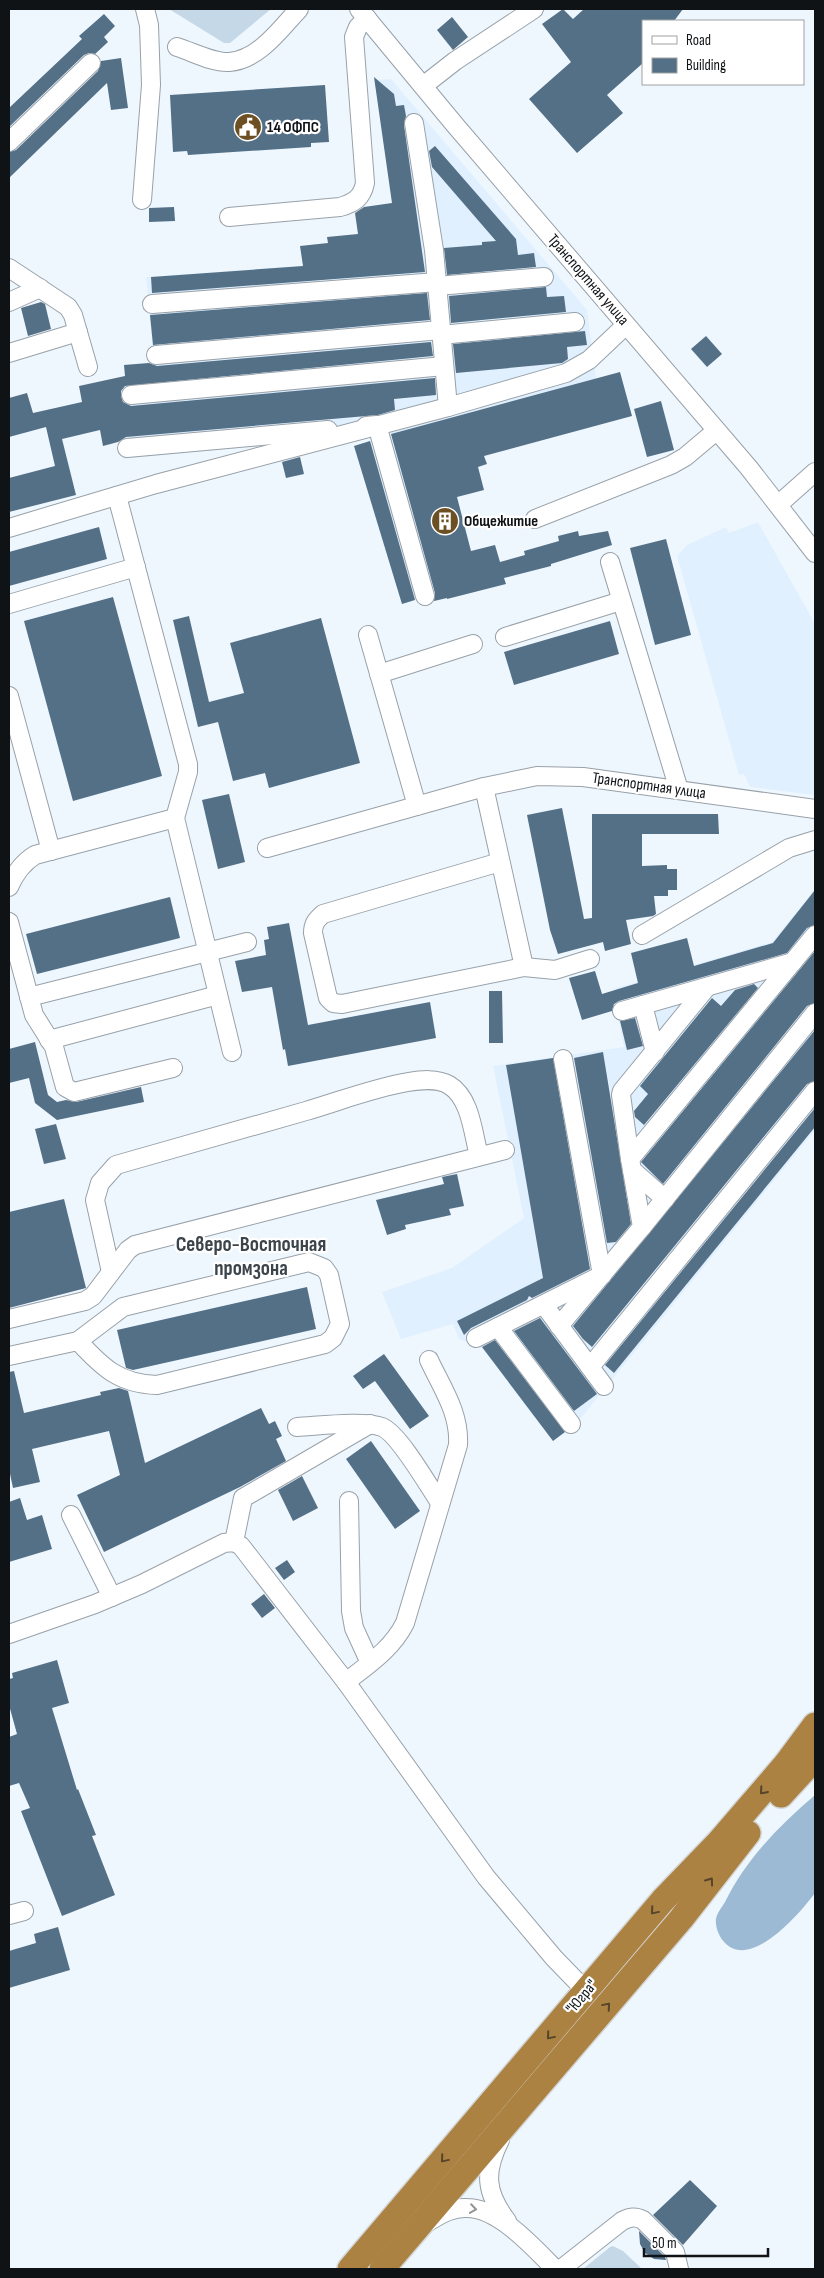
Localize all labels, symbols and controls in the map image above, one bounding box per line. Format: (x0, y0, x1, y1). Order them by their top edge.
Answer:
legend (642, 20, 804, 85)
text: Road (686, 31, 711, 50)
text: Building (686, 56, 726, 75)
public building icon: 14 ОФПС (233, 112, 263, 142)
place label: 14 ОФПС (267, 118, 319, 137)
street label: Транспортная улица (543, 231, 633, 329)
building icon: Общежитие (430, 506, 460, 536)
place label: Общежитие (464, 512, 538, 531)
street label: Транспортная улица (591, 769, 707, 803)
district label: Северо-Восточная промзона (176, 1232, 326, 1281)
one-way arrow (760, 1785, 769, 1794)
one-way arrow (704, 1877, 713, 1887)
one-way arrow (651, 1906, 660, 1915)
street label: "Югра" (562, 1976, 602, 2018)
one-way arrow (601, 2003, 609, 2012)
one-way arrow (546, 2030, 555, 2039)
one-way arrow (441, 2154, 450, 2163)
one-way arrow (468, 2204, 477, 2214)
scale bar (644, 2226, 768, 2258)
text: 50 m (652, 2234, 677, 2253)

